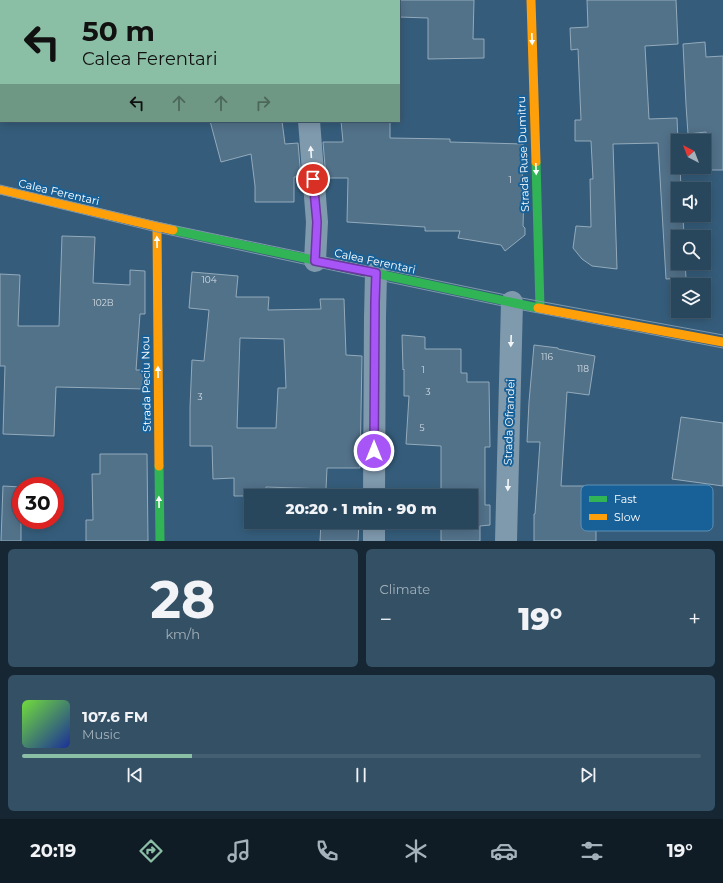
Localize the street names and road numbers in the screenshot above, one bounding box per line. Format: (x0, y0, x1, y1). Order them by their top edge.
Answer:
street label: Strada Ruse Dumitru (514, 96, 532, 212)
street label: Calea Ferentari (17, 176, 101, 208)
street label: Calea Ferentari (333, 246, 417, 276)
street label: Strada Peciu Nou (138, 336, 154, 432)
street label: Strada Ofrandei (500, 379, 518, 465)

